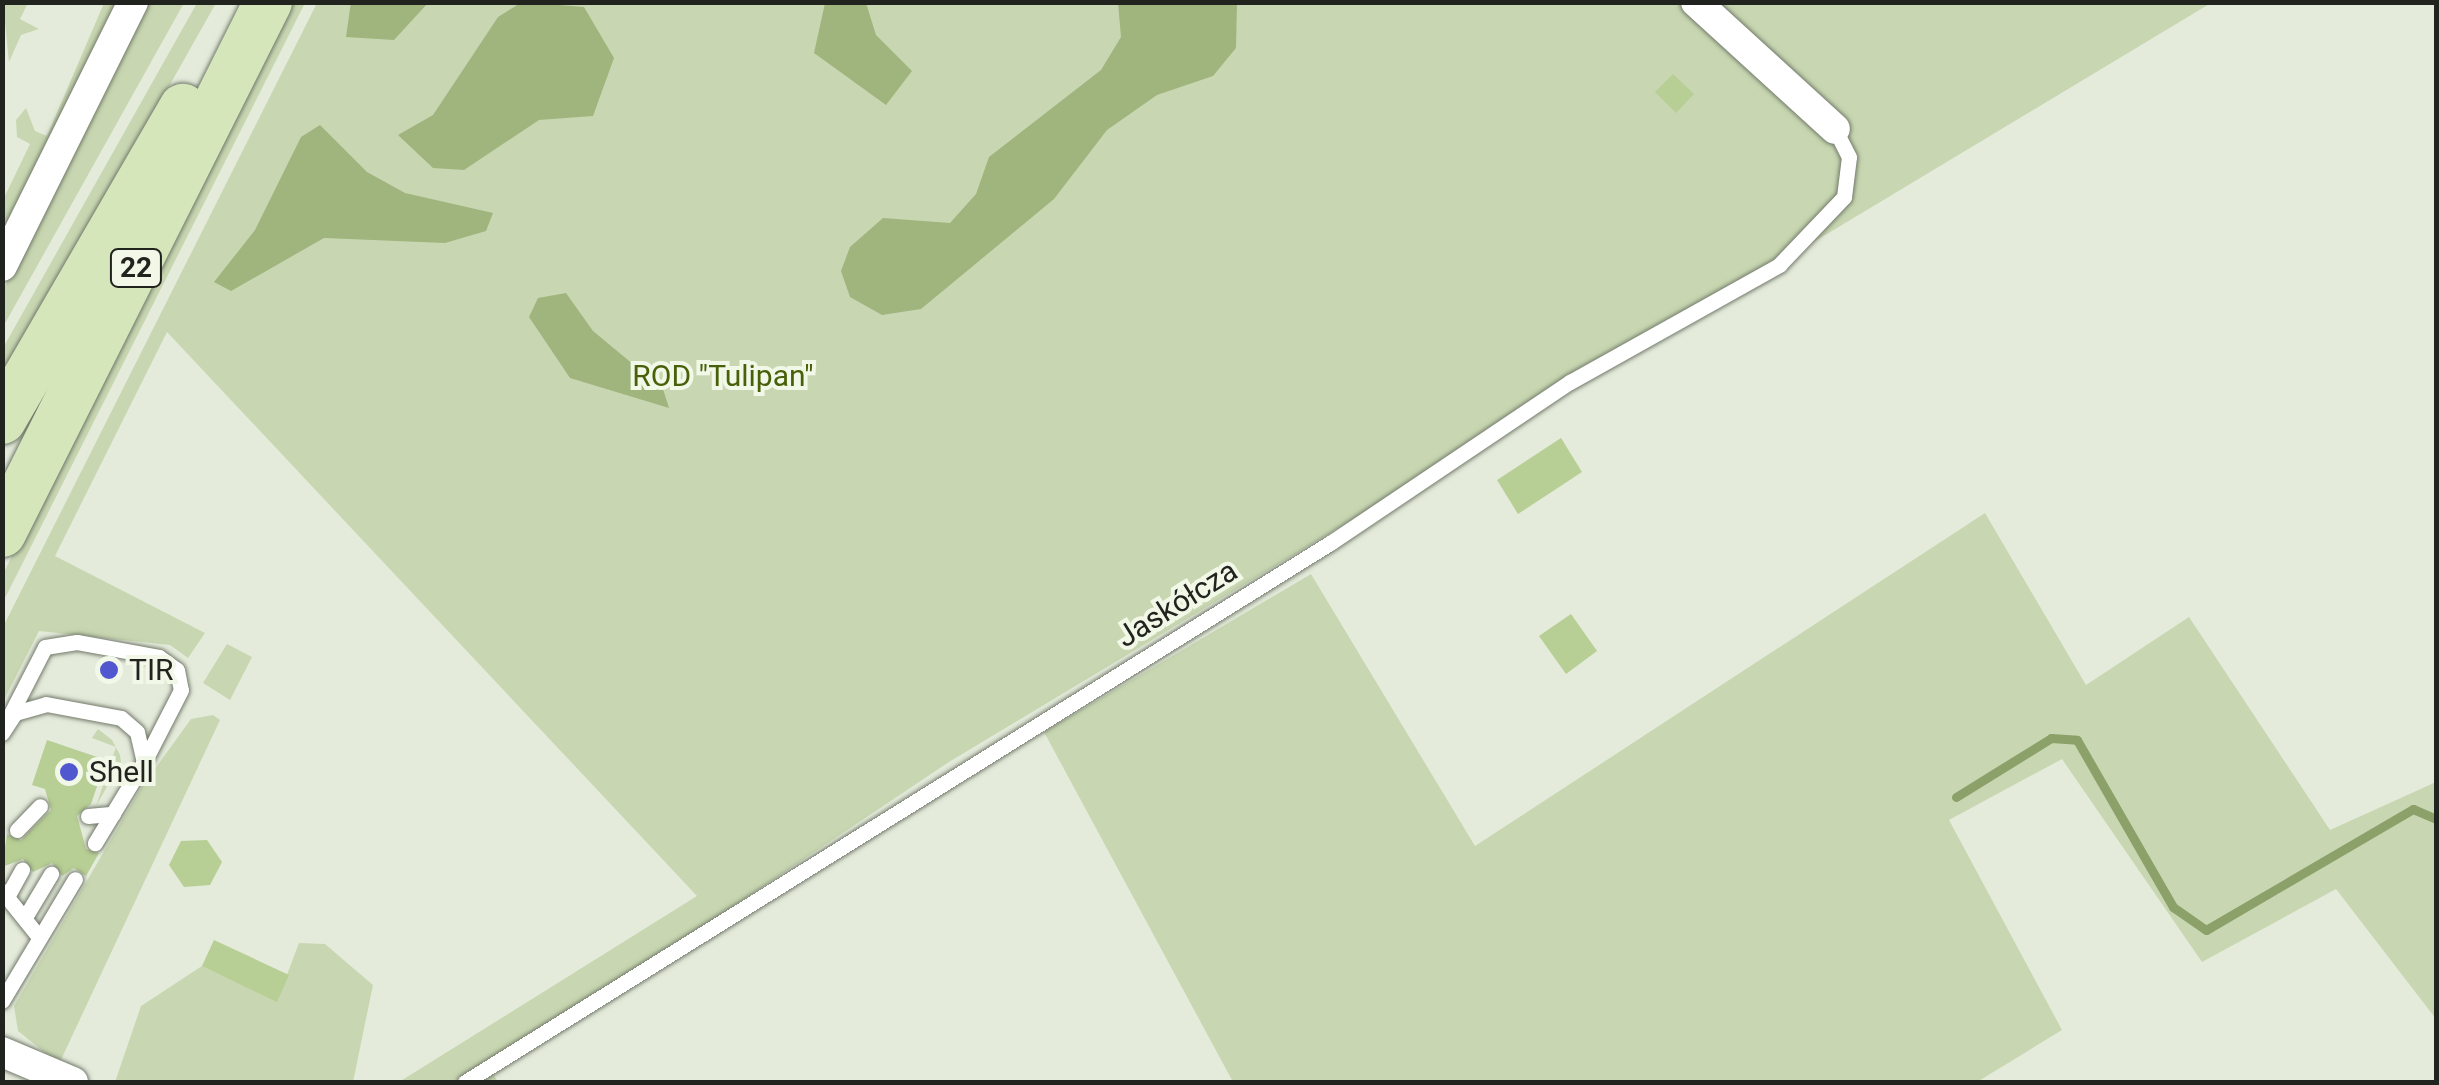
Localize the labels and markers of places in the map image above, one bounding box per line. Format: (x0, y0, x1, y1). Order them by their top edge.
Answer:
place label: TIR (129, 652, 174, 688)
marker: TIR (98, 659, 120, 681)
place label: Shell (89, 754, 154, 790)
marker: Shell (58, 761, 80, 783)

